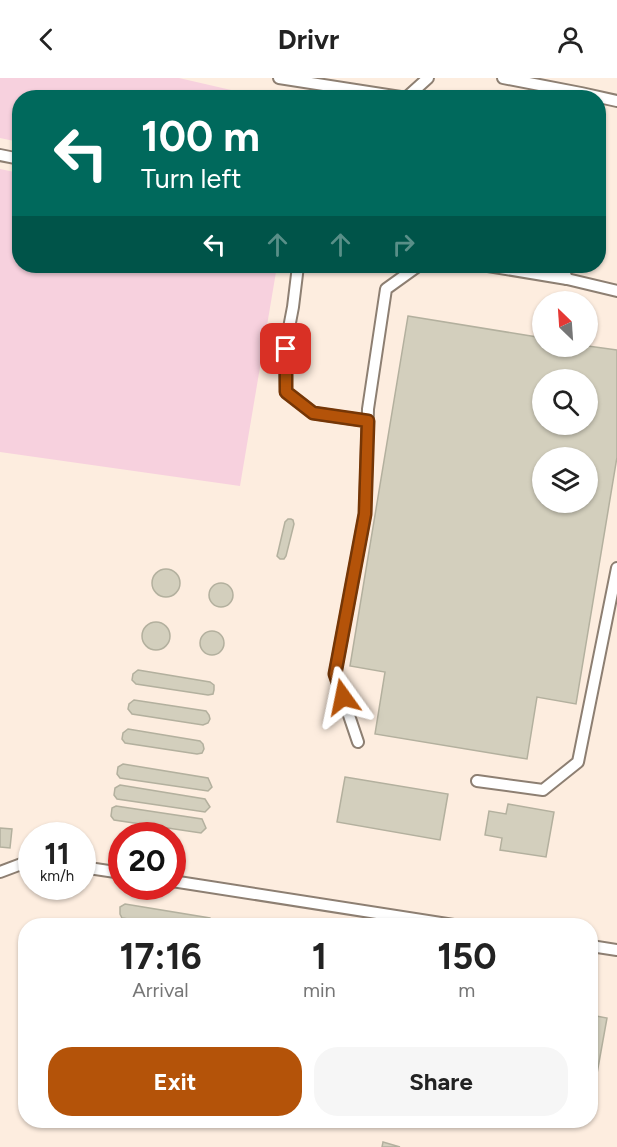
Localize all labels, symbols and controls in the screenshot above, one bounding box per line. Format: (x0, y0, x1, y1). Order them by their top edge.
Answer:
icon: back (30, 23, 63, 56)
text: Drivr (278, 23, 339, 56)
icon: person (554, 23, 587, 56)
text: 100 m (141, 111, 260, 162)
icon: left (42, 114, 120, 192)
text: Turn left (141, 162, 241, 195)
icon: left (198, 228, 231, 261)
icon: ahead (261, 228, 294, 261)
icon: ahead (324, 228, 357, 261)
icon: right (387, 228, 420, 261)
north arrow (532, 291, 598, 357)
map controls (532, 291, 598, 513)
pin (260, 323, 311, 374)
icon: arrive (269, 332, 302, 365)
button: search (532, 369, 598, 435)
button: layers (532, 447, 598, 513)
position arrow (311, 665, 375, 729)
speed limit sign: 20 (108, 822, 186, 900)
text: 11 (44, 835, 70, 872)
text: km/h (40, 867, 74, 885)
text: 17:16 (119, 935, 202, 978)
text: 1 (312, 935, 327, 978)
text: 150 (437, 935, 497, 978)
text: Arrival (132, 978, 189, 1002)
text: min (303, 978, 336, 1002)
text: m (458, 978, 475, 1002)
button: Exit (48, 1047, 302, 1116)
button: Share (314, 1047, 568, 1116)

